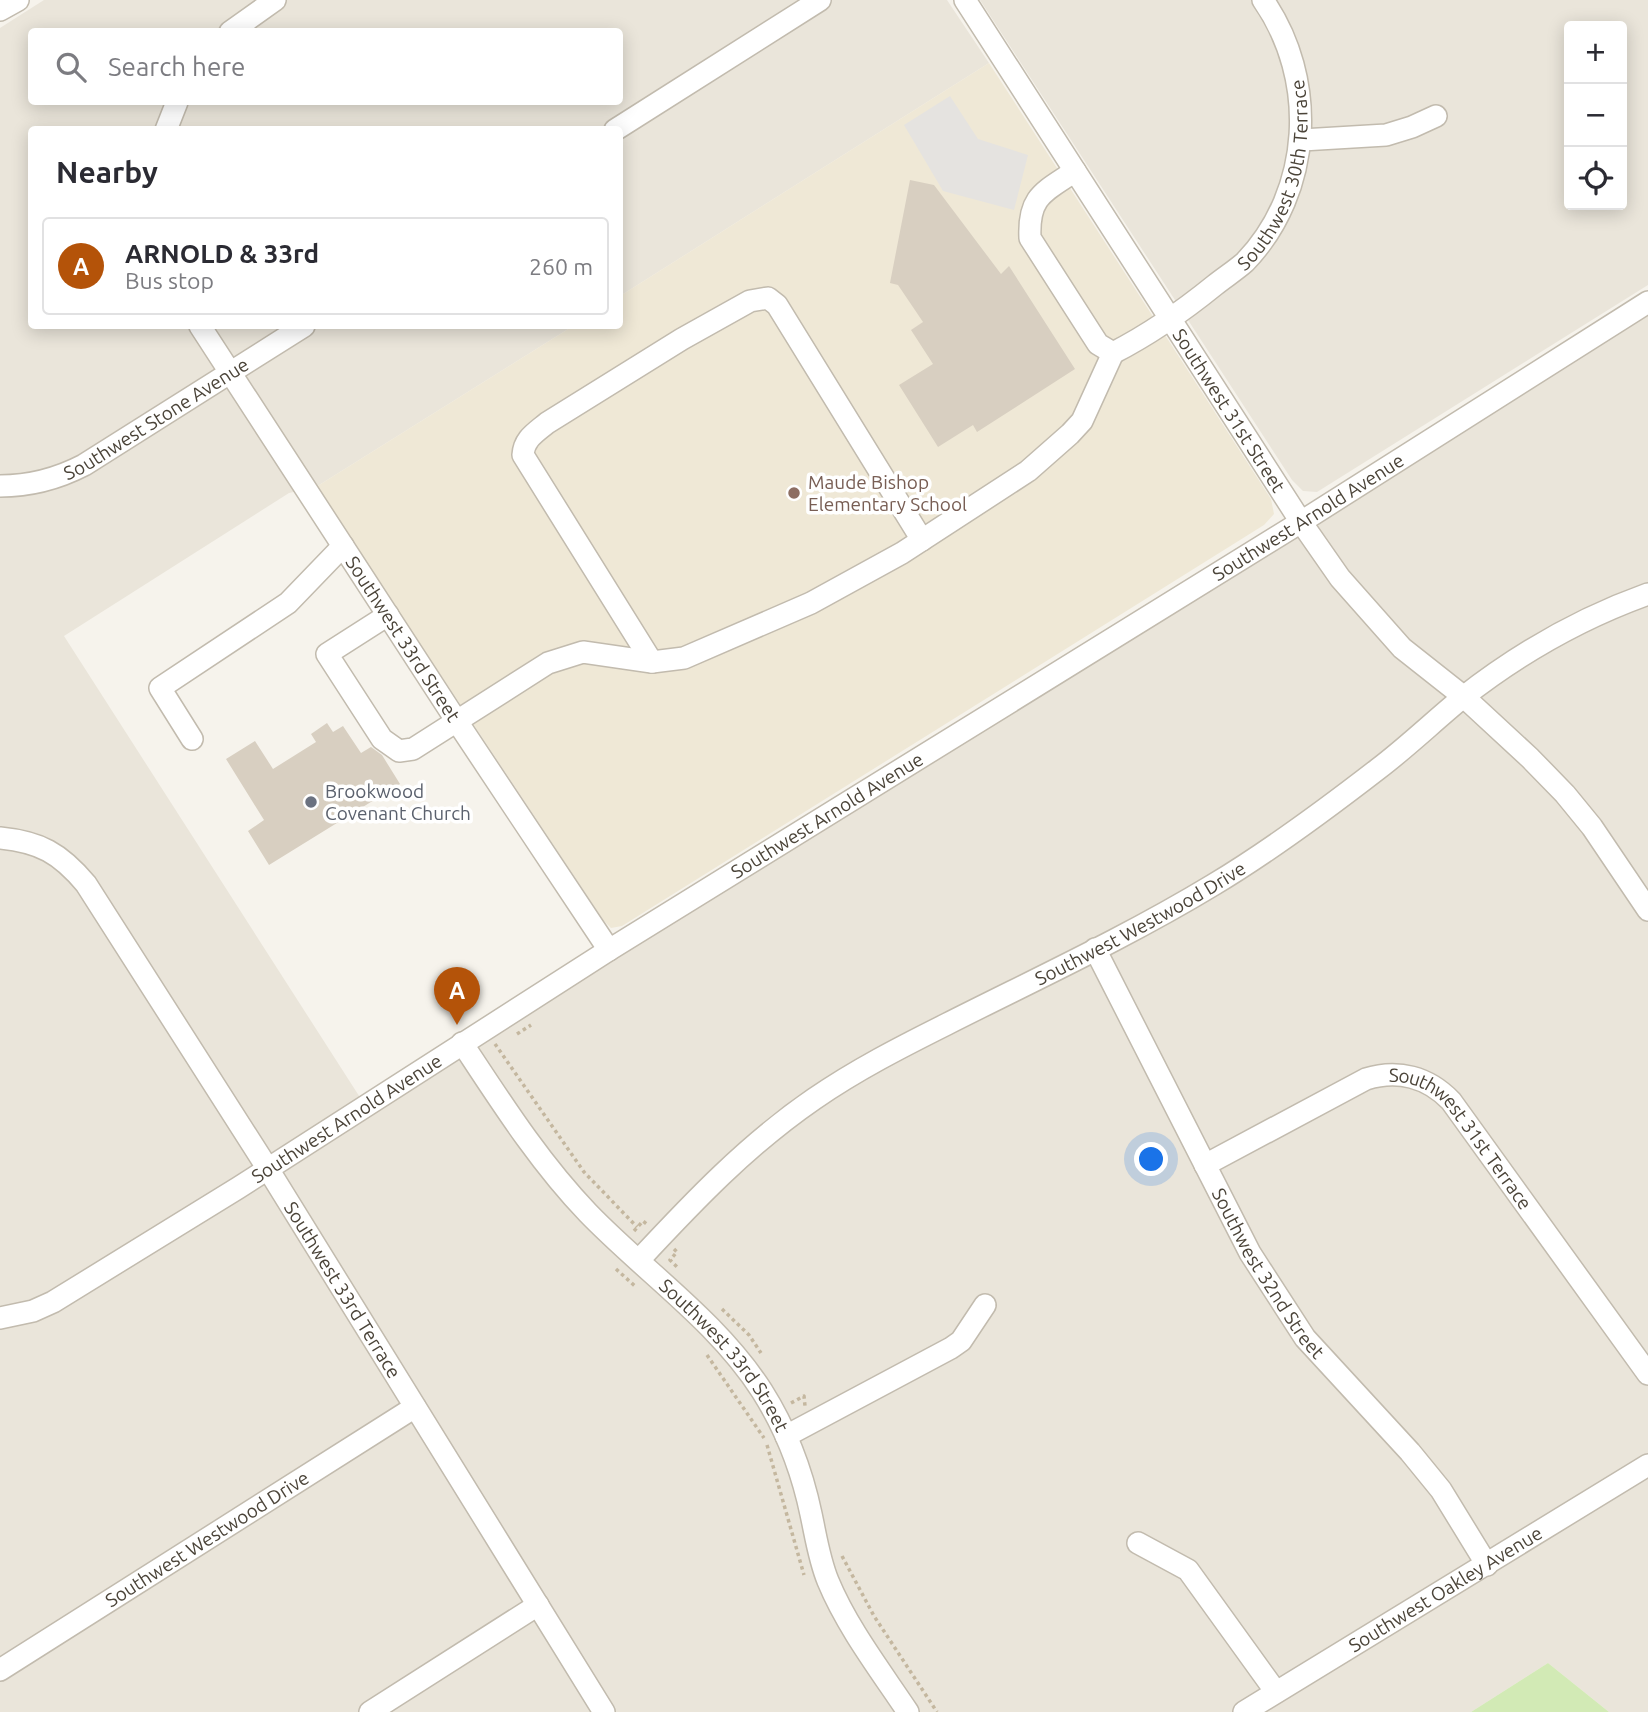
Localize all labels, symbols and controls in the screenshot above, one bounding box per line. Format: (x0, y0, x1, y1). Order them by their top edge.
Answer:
map controls (1564, 21, 1627, 210)
button: + (1564, 21, 1627, 84)
search box (28, 28, 623, 105)
icon: search (52, 48, 90, 86)
text: Search here (108, 52, 245, 81)
street label: Southwest 30th Terrace (1233, 78, 1312, 275)
button: − (1564, 84, 1627, 147)
button: locate (1564, 147, 1627, 210)
text: Nearby (56, 155, 158, 189)
text: ARNOLD & 33rd (125, 239, 319, 268)
text: A (73, 254, 89, 279)
text: 260 m (529, 254, 593, 279)
text: Bus stop (125, 268, 214, 293)
street label: Southwest 31st Street (1168, 324, 1290, 497)
street label: Southwest Stone Avenue (60, 353, 253, 484)
street label: Southwest Arnold Avenue (1208, 449, 1408, 585)
place label: Maude Bishop Elementary School (808, 471, 967, 515)
marker: Maude Bishop Elementary School (786, 485, 802, 501)
street label: Southwest 33rd Street (341, 552, 465, 726)
street label: Southwest Arnold Avenue (727, 748, 927, 883)
place label: Brookwood Covenant Church (325, 780, 471, 824)
marker: Brookwood Covenant Church (303, 794, 319, 810)
street label: Southwest Westwood Drive (1031, 857, 1249, 989)
pin: A (434, 967, 480, 1025)
street label: Southwest Arnold Avenue (247, 1049, 446, 1187)
street label: Southwest 31st Terrace (1389, 1064, 1537, 1214)
your location (1134, 1142, 1168, 1176)
street label: Southwest 32nd Street (1208, 1184, 1330, 1363)
street label: Southwest 33rd Terrace (280, 1198, 406, 1382)
street label: Southwest 33rd Street (655, 1274, 794, 1436)
street label: Southwest Westwood Drive (101, 1466, 313, 1611)
street label: Southwest Oakley Avenue (1345, 1521, 1546, 1656)

